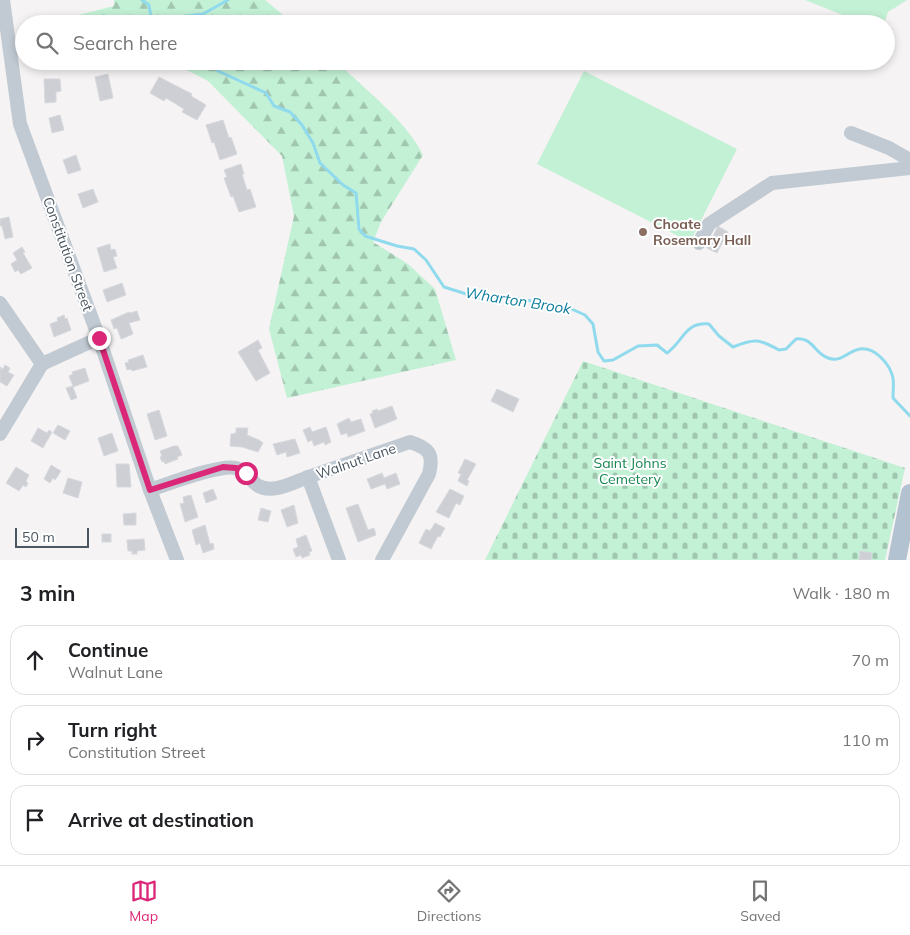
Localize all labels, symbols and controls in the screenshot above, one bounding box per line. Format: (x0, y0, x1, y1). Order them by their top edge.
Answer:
search box (15, 15, 895, 70)
icon: search (33, 29, 61, 57)
text: Search here (73, 31, 177, 55)
street label: Constitution Street (39, 194, 97, 314)
place label: Choate Rosemary Hall (653, 215, 751, 249)
marker: Choate Rosemary Hall (637, 226, 649, 238)
water label: Wharton Brook (464, 283, 574, 318)
route end (88, 327, 111, 350)
street label: Walnut Lane (314, 439, 398, 483)
park label: Saint Johns Cemetery (593, 454, 667, 488)
route start (235, 462, 258, 485)
scale bar (15, 525, 89, 548)
text: 50 m (22, 528, 55, 546)
text: 3 min (20, 580, 75, 606)
text: Walk · 180 m (792, 583, 890, 603)
text: Continue (68, 638, 148, 662)
icon: ahead (21, 646, 49, 674)
text: 70 m (852, 650, 889, 670)
text: Walnut Lane (68, 662, 163, 682)
text: Turn right (68, 718, 157, 742)
icon: right (21, 726, 49, 754)
text: 110 m (842, 730, 889, 750)
text: Constitution Street (68, 742, 205, 762)
icon: arrive (21, 806, 49, 834)
text: Arrive at destination (68, 808, 254, 832)
tab: Map (129, 877, 158, 925)
tab: Directions (417, 877, 482, 925)
tab: Saved (740, 877, 781, 925)

